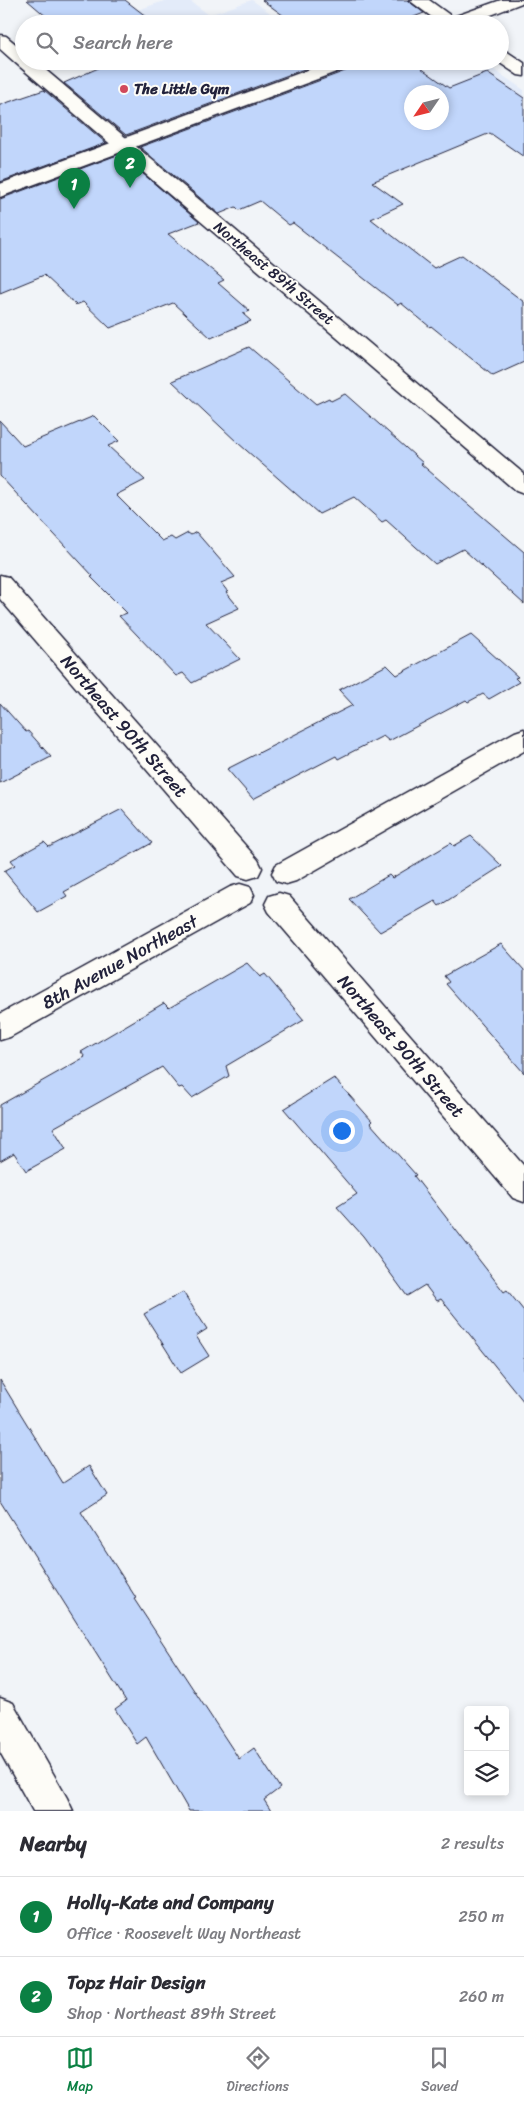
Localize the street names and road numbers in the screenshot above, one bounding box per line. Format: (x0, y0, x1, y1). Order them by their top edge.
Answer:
street label: Northeast 89th Street (208, 214, 341, 332)
street label: Northeast 90th Street (52, 647, 196, 805)
street label: 8th Avenue Northeast (36, 905, 205, 1018)
street label: Northeast 90th Street (329, 967, 473, 1125)

